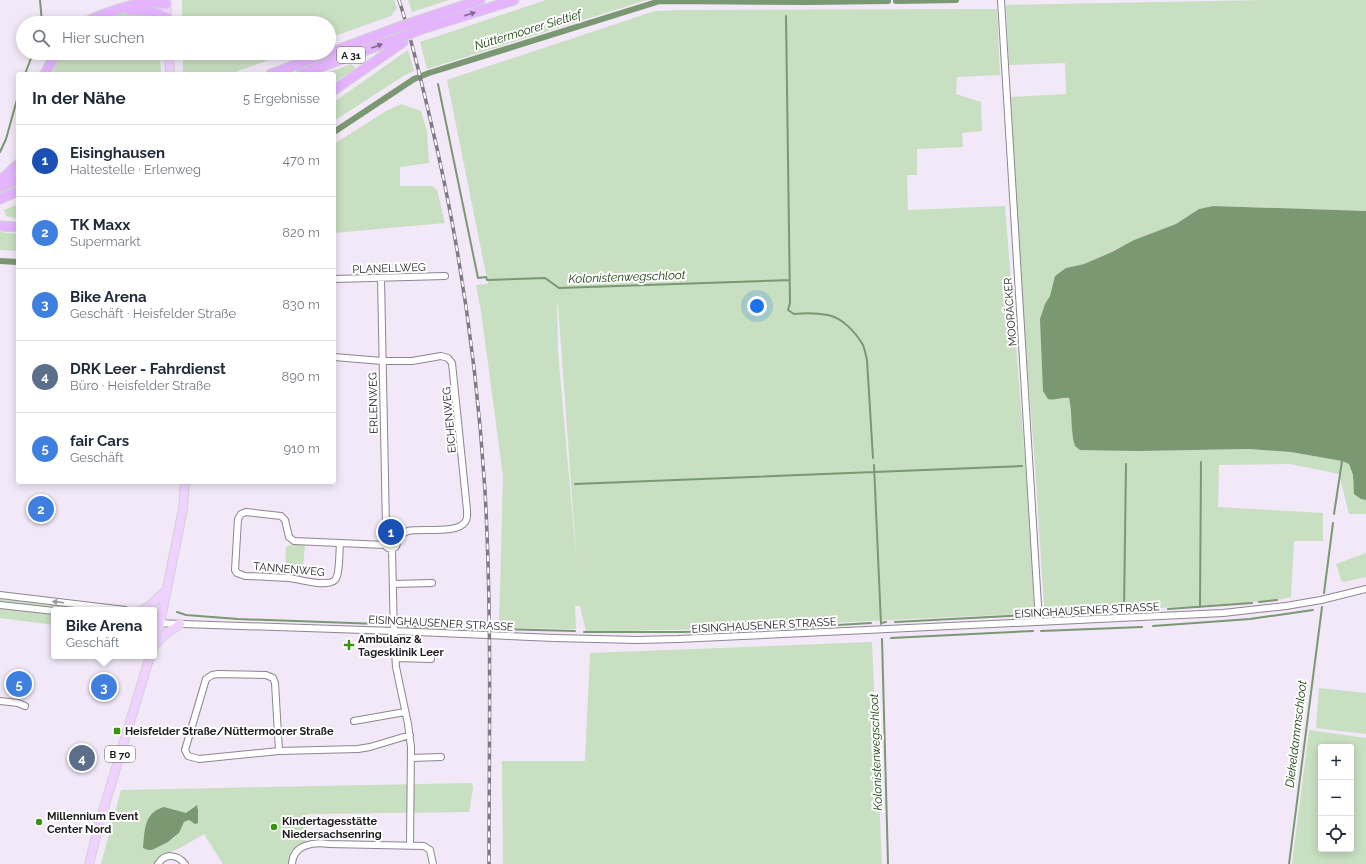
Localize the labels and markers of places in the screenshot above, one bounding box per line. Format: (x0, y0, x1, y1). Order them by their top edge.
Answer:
pin: 2 (28, 494, 54, 524)
pin: 1 (378, 517, 404, 547)
place label: Ambulanz & Tagesklinik Leer (358, 633, 444, 659)
marker: Ambulanz & Tagesklinik Leer (343, 639, 355, 651)
pin: 5 (6, 669, 32, 699)
pin: 3 (91, 672, 117, 702)
place label: Heisfelder Straße/Nüttermoorer Straße (125, 725, 334, 738)
marker: Heisfelder Straße/Nüttermoorer Straße (112, 726, 122, 736)
pin: 4 (69, 743, 95, 773)
place label: Millennium Event Center Nord (47, 810, 139, 836)
place label: Kindertagesstätte Niedersachsenring (282, 815, 382, 841)
marker: Millennium Event Center Nord (34, 817, 44, 827)
marker: Kindertagesstätte Niedersachsenring (269, 822, 279, 832)

